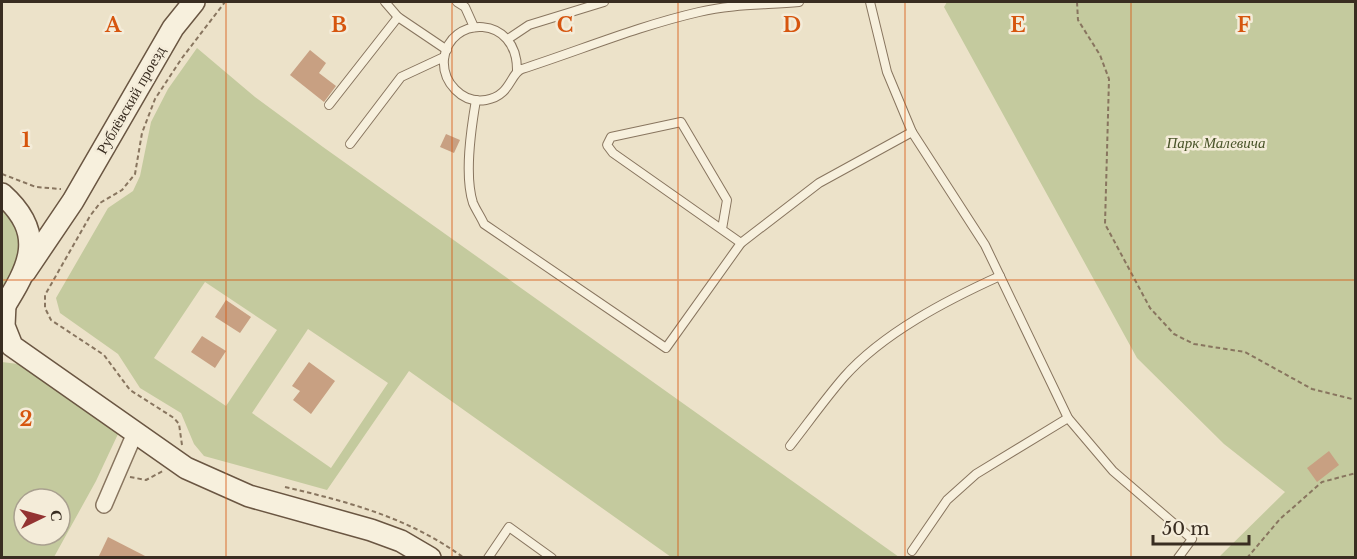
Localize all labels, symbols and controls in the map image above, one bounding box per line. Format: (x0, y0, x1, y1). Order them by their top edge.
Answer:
text: A (104, 13, 122, 37)
text: B (331, 13, 347, 37)
text: C (557, 13, 573, 37)
text: D (783, 13, 801, 37)
text: E (1010, 13, 1026, 37)
text: F (1237, 13, 1251, 37)
street label: Рублёвский проезд (92, 42, 169, 157)
text: 1 (22, 128, 31, 152)
park label: Парк Малевича (1166, 133, 1266, 152)
text: 2 (19, 407, 33, 431)
north arrow (12, 487, 72, 547)
scale bar (1153, 508, 1249, 546)
text: С (46, 509, 67, 522)
text: 50 m (1162, 518, 1210, 540)

